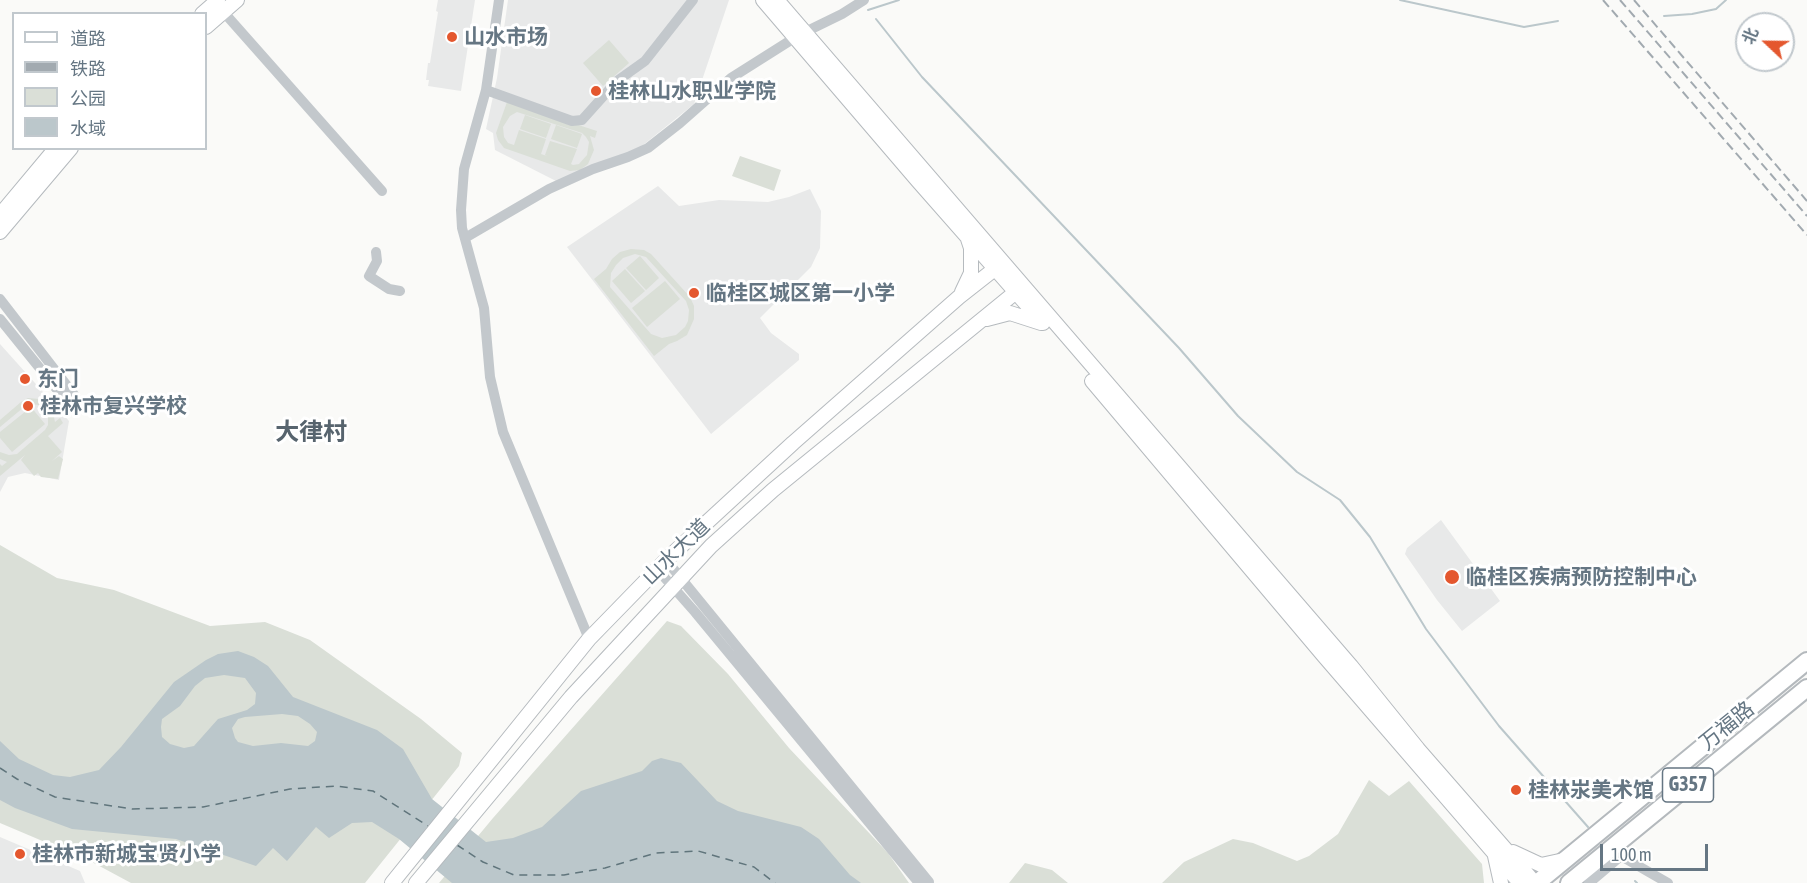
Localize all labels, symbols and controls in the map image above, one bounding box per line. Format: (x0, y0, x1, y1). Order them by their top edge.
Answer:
legend (12, 12, 207, 150)
north arrow (1735, 12, 1795, 72)
place label: 山水市场 (464, 24, 548, 50)
text: 北 (1739, 25, 1762, 47)
text: 道路 (70, 28, 106, 49)
marker: 山水市场 (445, 30, 459, 44)
text: 铁路 (70, 58, 106, 79)
place label: 桂林山水职业学院 (608, 78, 776, 104)
marker: 桂林山水职业学院 (589, 84, 603, 98)
text: 公园 (70, 88, 106, 109)
text: 水域 (70, 118, 106, 139)
place label: 临桂区城区第一小学 (706, 280, 895, 306)
marker: 临桂区城区第一小学 (687, 286, 701, 300)
place label: 东门 (37, 366, 79, 392)
marker: 东门 (18, 372, 32, 386)
place label: 桂林市复兴学校 (40, 393, 187, 419)
marker: 桂林市复兴学校 (21, 399, 35, 413)
district label: 大律村 (275, 418, 347, 446)
street label: 山水大道 (637, 514, 715, 590)
place label: 临桂区疾病预防控制中心 (1466, 564, 1697, 590)
marker: 临桂区疾病预防控制中心 (1443, 568, 1461, 586)
street label: 万福路 (1695, 696, 1759, 756)
road number: G357 (1662, 768, 1714, 802)
place label: 桂林汖美术馆 (1528, 777, 1654, 803)
marker: 桂林汖美术馆 (1509, 783, 1523, 797)
scale bar (1603, 832, 1711, 870)
place label: 桂林市新城宝贤小学 (32, 841, 221, 867)
text: 100 m (1611, 844, 1652, 865)
marker: 桂林市新城宝贤小学 (13, 847, 27, 861)

